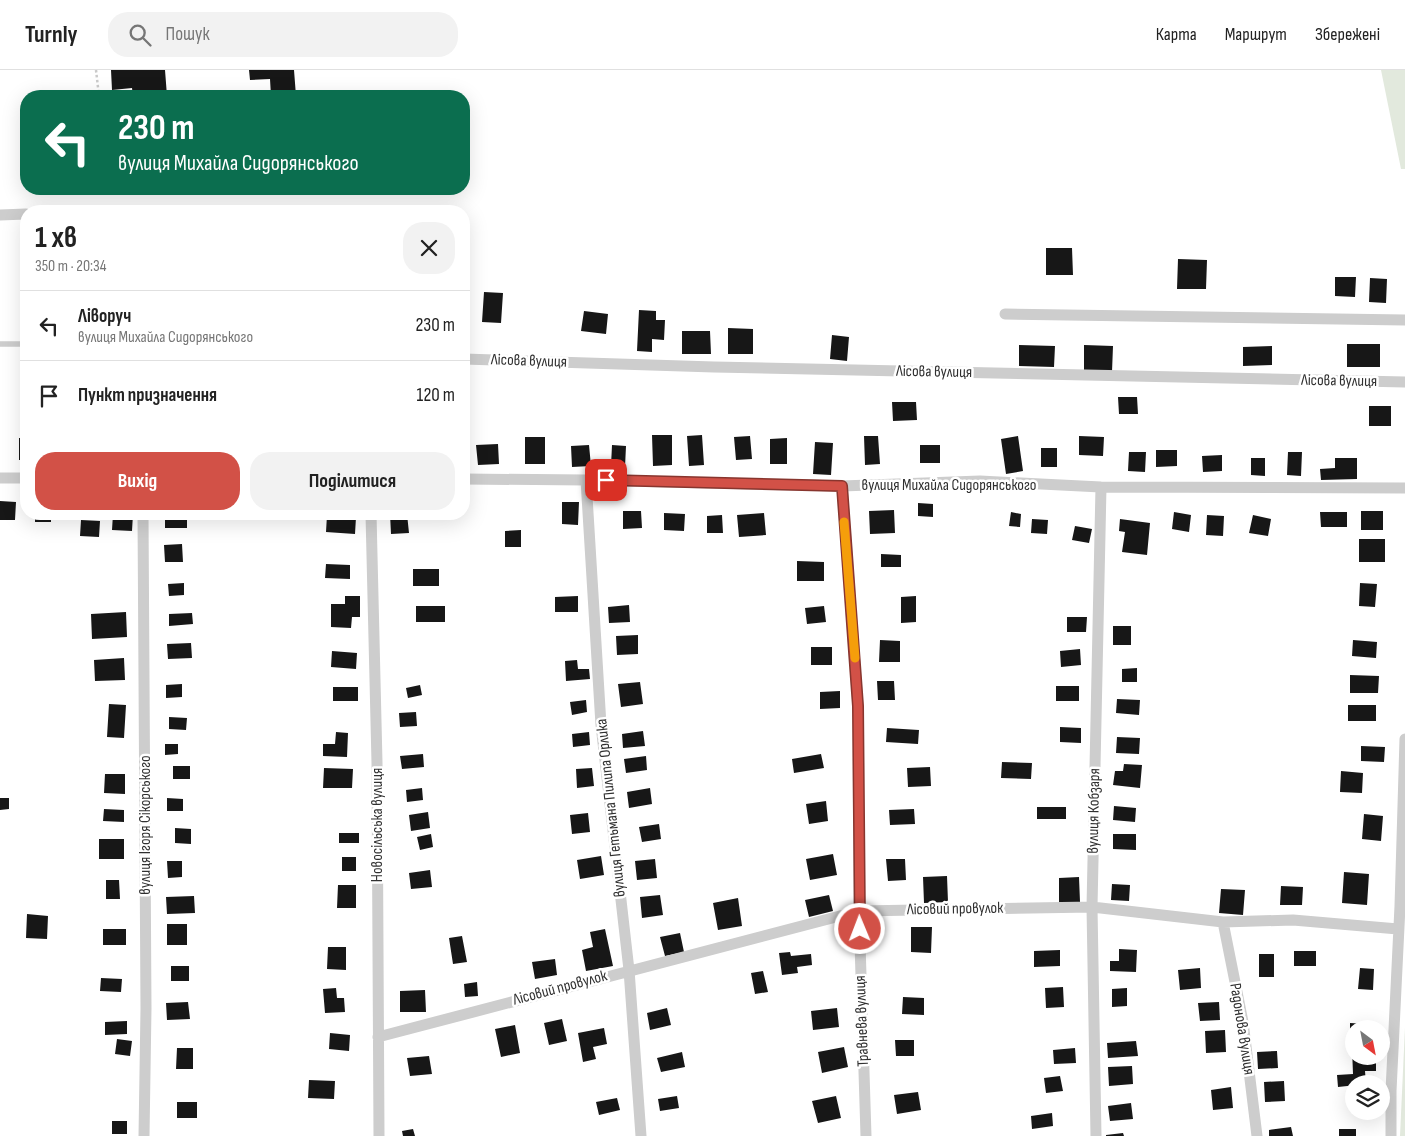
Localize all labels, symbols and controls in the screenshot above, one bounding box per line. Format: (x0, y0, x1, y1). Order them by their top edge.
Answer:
search box (108, 12, 458, 57)
text: Turnly (25, 20, 78, 49)
icon: search (126, 21, 154, 49)
text: Пошук (166, 23, 210, 46)
text: Карта (1156, 24, 1197, 45)
text: Маршрут (1225, 24, 1287, 45)
text: Збережені (1315, 24, 1380, 45)
text: 230 m (118, 107, 194, 150)
icon: left (35, 110, 100, 175)
text: вулиця Михайла Сидорянського (118, 150, 359, 177)
text: 1 хв (35, 220, 77, 256)
button: close (403, 222, 455, 274)
text: 350 m · 20:34 (35, 257, 106, 276)
text: Ліворуч (78, 305, 131, 328)
icon: left (35, 312, 63, 340)
text: 230 m (415, 314, 455, 337)
text: вулиця Михайла Сидорянського (78, 328, 253, 347)
street label: Лісова вулиця (490, 350, 567, 372)
street label: Лісова вулиця (895, 362, 972, 382)
street label: Лісова вулиця (1300, 371, 1377, 391)
icon: arrive (35, 382, 63, 410)
text: Пункт призначення (78, 384, 217, 407)
text: 120 m (417, 384, 455, 407)
button: Вихід (35, 452, 240, 510)
button: Поділитися (250, 452, 455, 510)
pin (585, 459, 627, 501)
icon: arrive (592, 466, 620, 494)
street label: вулиця Михайла Сидорянського (861, 476, 1037, 495)
street label: вулиця Гетьмана Пилипа Орлика (592, 718, 630, 898)
street label: вулиця Ігоря Сікорського (136, 755, 155, 895)
street label: Новосільська вулиця (368, 768, 387, 882)
street label: вулиця Кобзаря (1084, 768, 1104, 854)
street label: Лісовий провулок (906, 899, 1004, 919)
position arrow (833, 902, 885, 954)
street label: Лісовий провулок (510, 966, 610, 1010)
street label: Травнева вулиця (851, 975, 873, 1067)
street label: Радонова вулиця (1225, 982, 1259, 1076)
north arrow (1345, 1020, 1390, 1065)
map controls (1345, 1020, 1390, 1120)
button: layers (1345, 1075, 1390, 1120)

